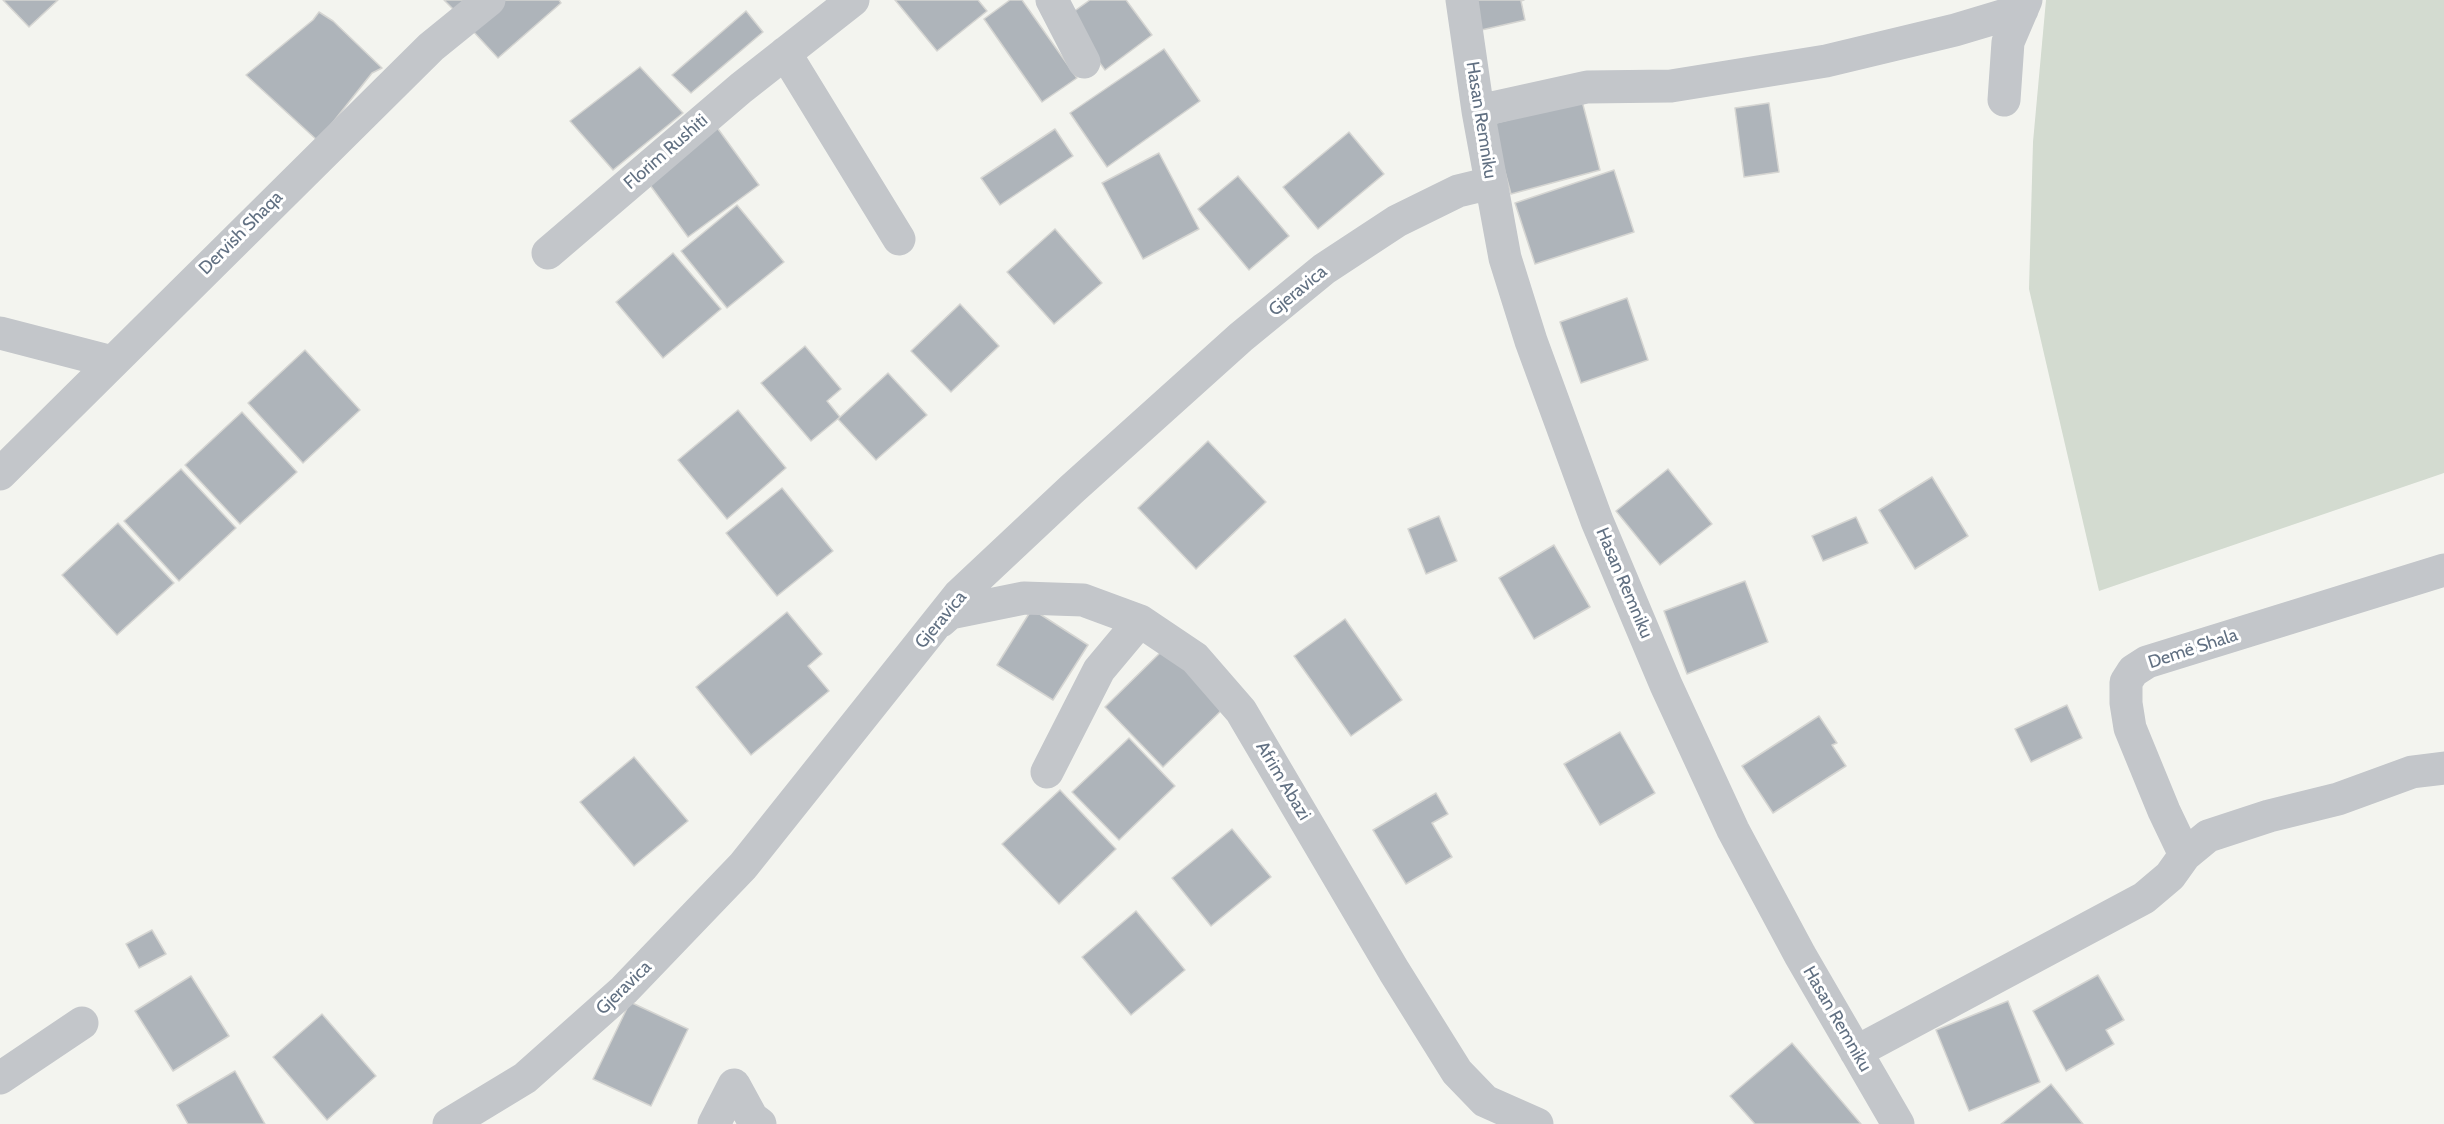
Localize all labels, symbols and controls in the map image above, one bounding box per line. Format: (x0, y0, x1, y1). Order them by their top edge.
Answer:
street label: Hasan Remniku (1461, 60, 1501, 180)
street label: Florim Rushiti (620, 110, 712, 194)
street label: Dervish Shaqa (195, 187, 287, 279)
street label: Gjeravica (1265, 261, 1331, 321)
street label: Hasan Remniku (1591, 524, 1657, 642)
street label: Gjeravica (911, 587, 971, 653)
street label: Demë Shala (2145, 624, 2241, 674)
street label: Afrim Abazi (1251, 738, 1315, 824)
street label: Gjeravica (592, 956, 656, 1020)
street label: Hasan Remniku (1798, 962, 1876, 1076)

